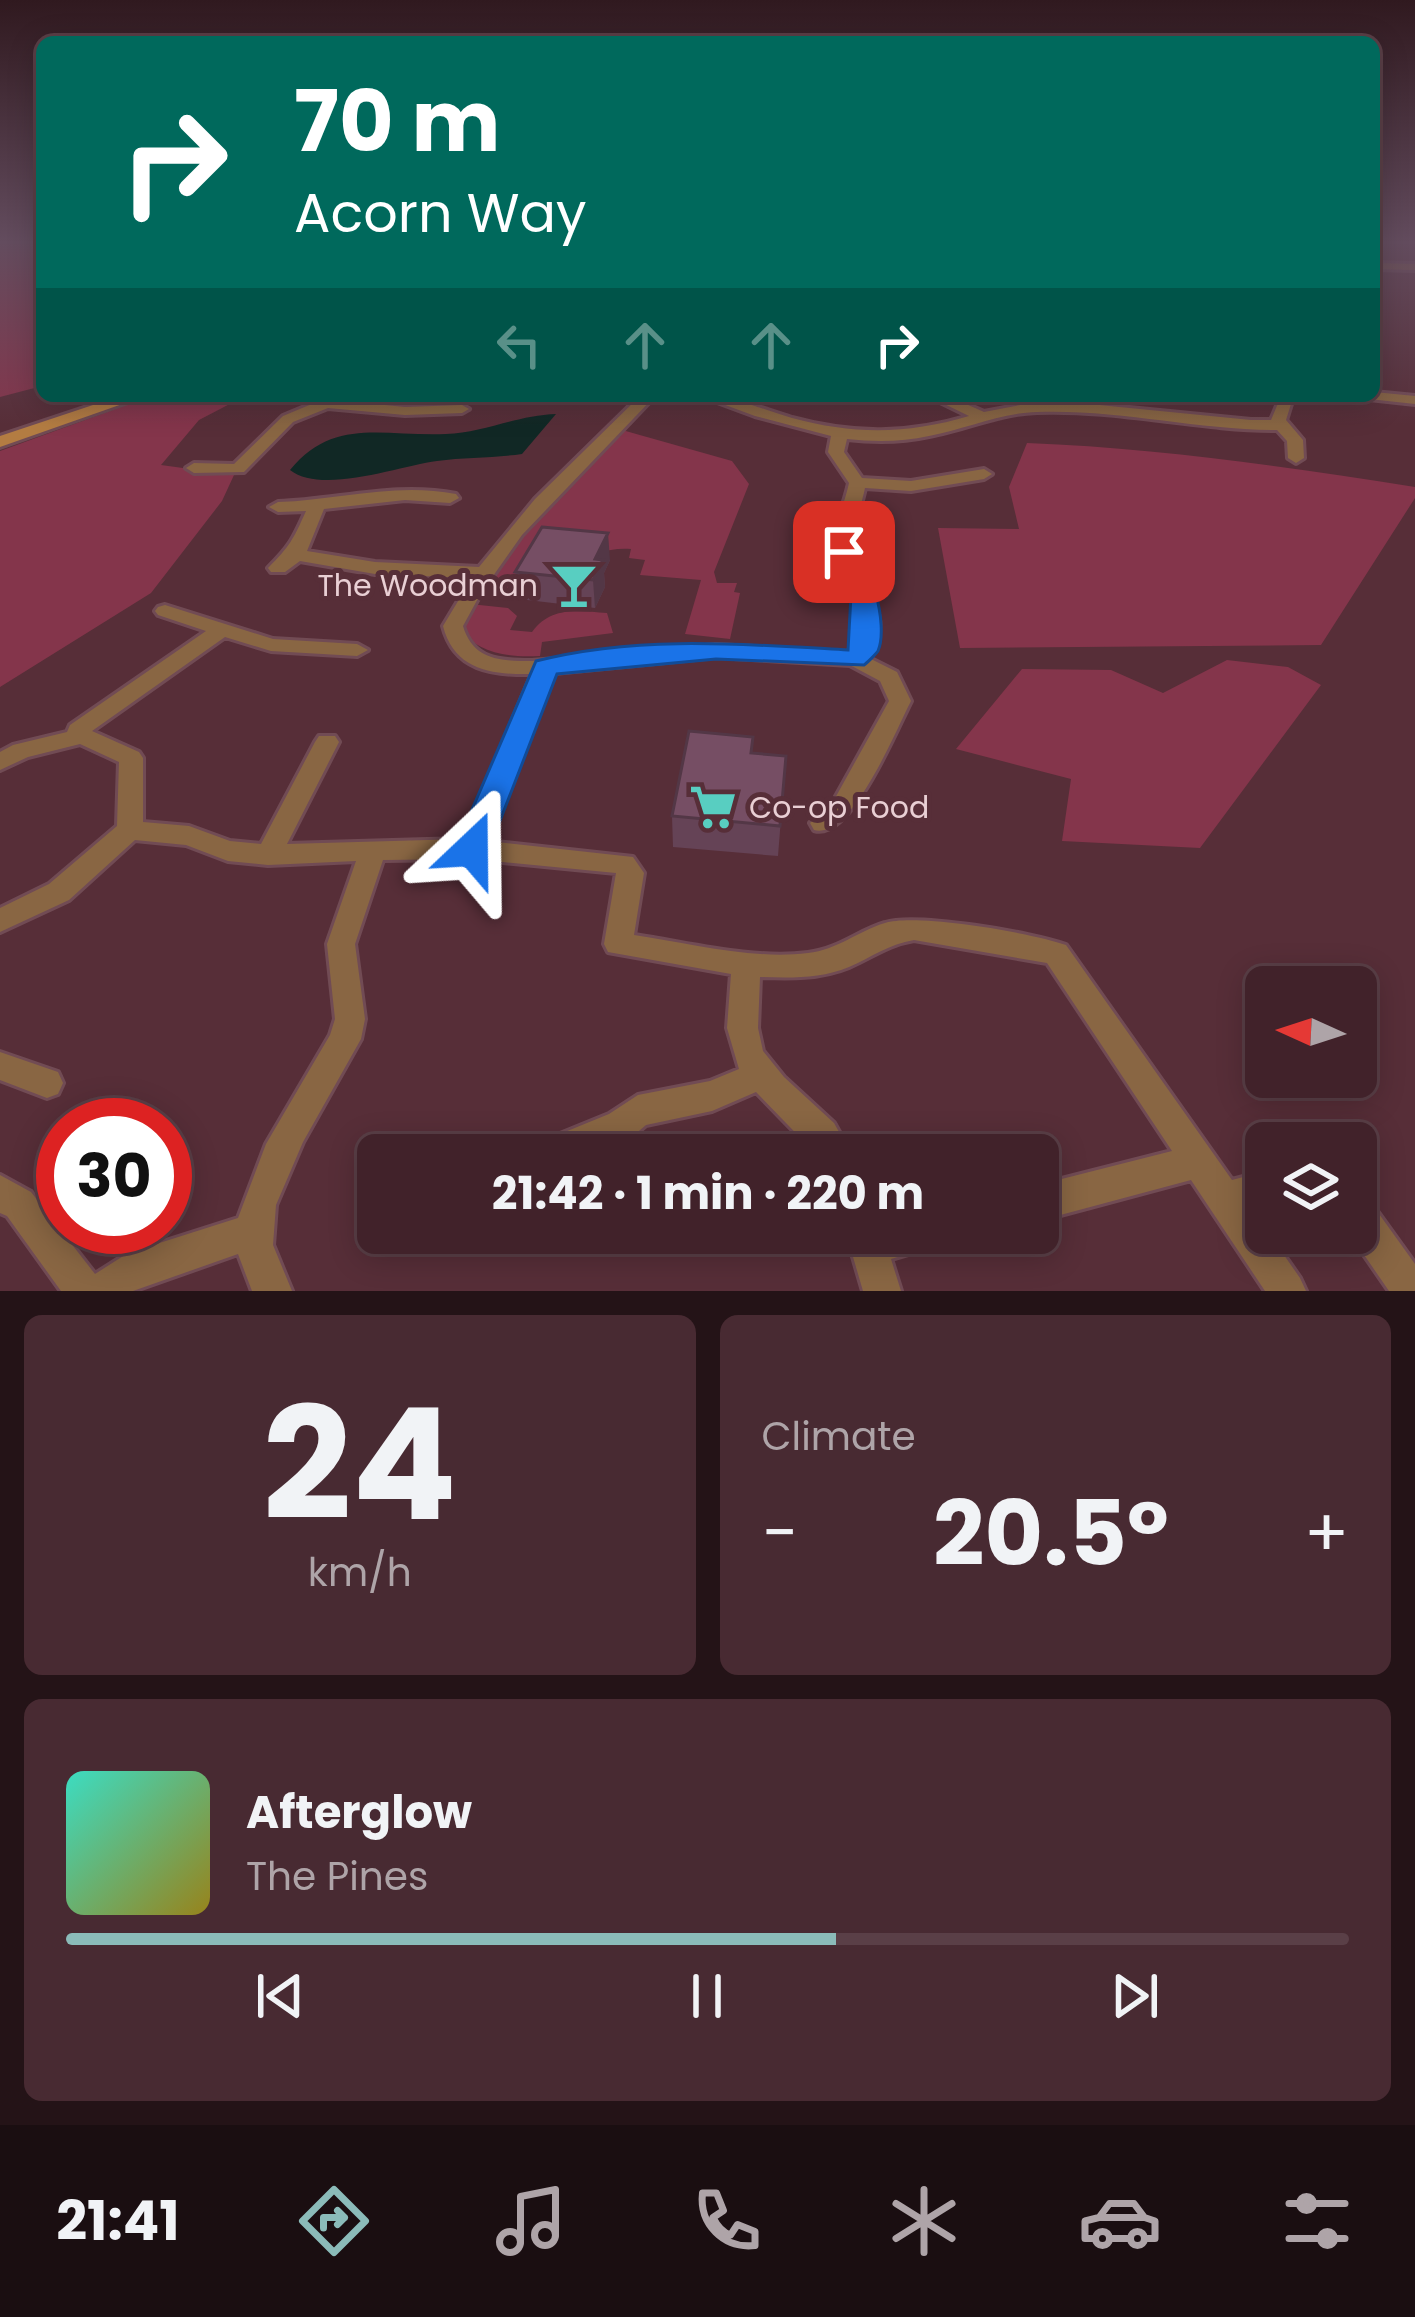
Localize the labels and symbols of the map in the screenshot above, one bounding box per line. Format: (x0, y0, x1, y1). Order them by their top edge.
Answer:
pin (793, 501, 895, 603)
bar icon: The Woodman (549, 560, 599, 610)
place label: The Woodman (318, 564, 538, 607)
supermarket icon: Co-op Food (688, 782, 738, 832)
position arrow (409, 786, 535, 912)
place label: Co-op Food (749, 786, 929, 829)
north arrow (1245, 966, 1377, 1098)
speed limit sign: 30 (36, 1098, 192, 1254)

